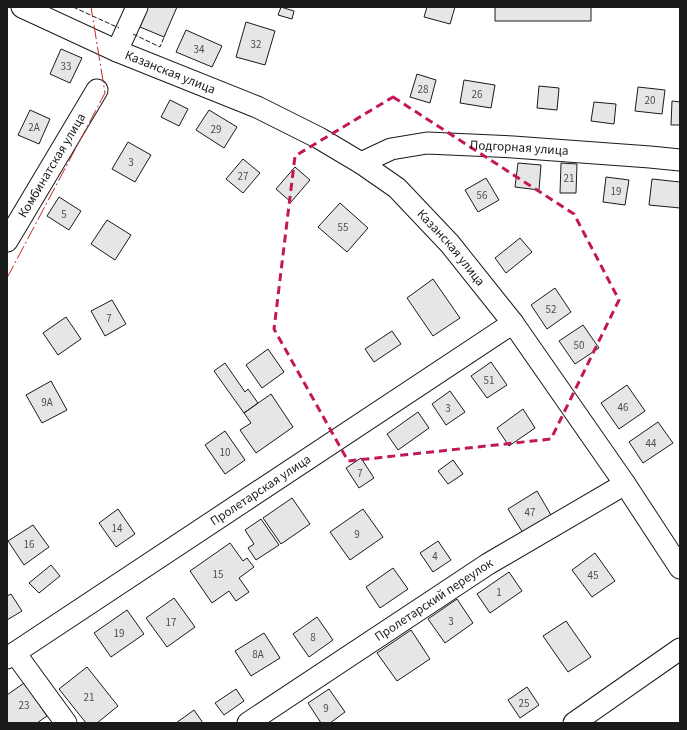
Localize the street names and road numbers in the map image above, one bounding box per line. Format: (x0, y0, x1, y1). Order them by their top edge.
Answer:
street label: Казанская улица (122, 46, 218, 98)
street label: Комбинатская улица (14, 110, 90, 221)
street label: Подгорная улица (470, 136, 569, 160)
street label: Казанская улица (413, 205, 489, 290)
street label: Пролетарская улица (206, 450, 314, 530)
street label: Пролетарский переулок (371, 554, 497, 646)

